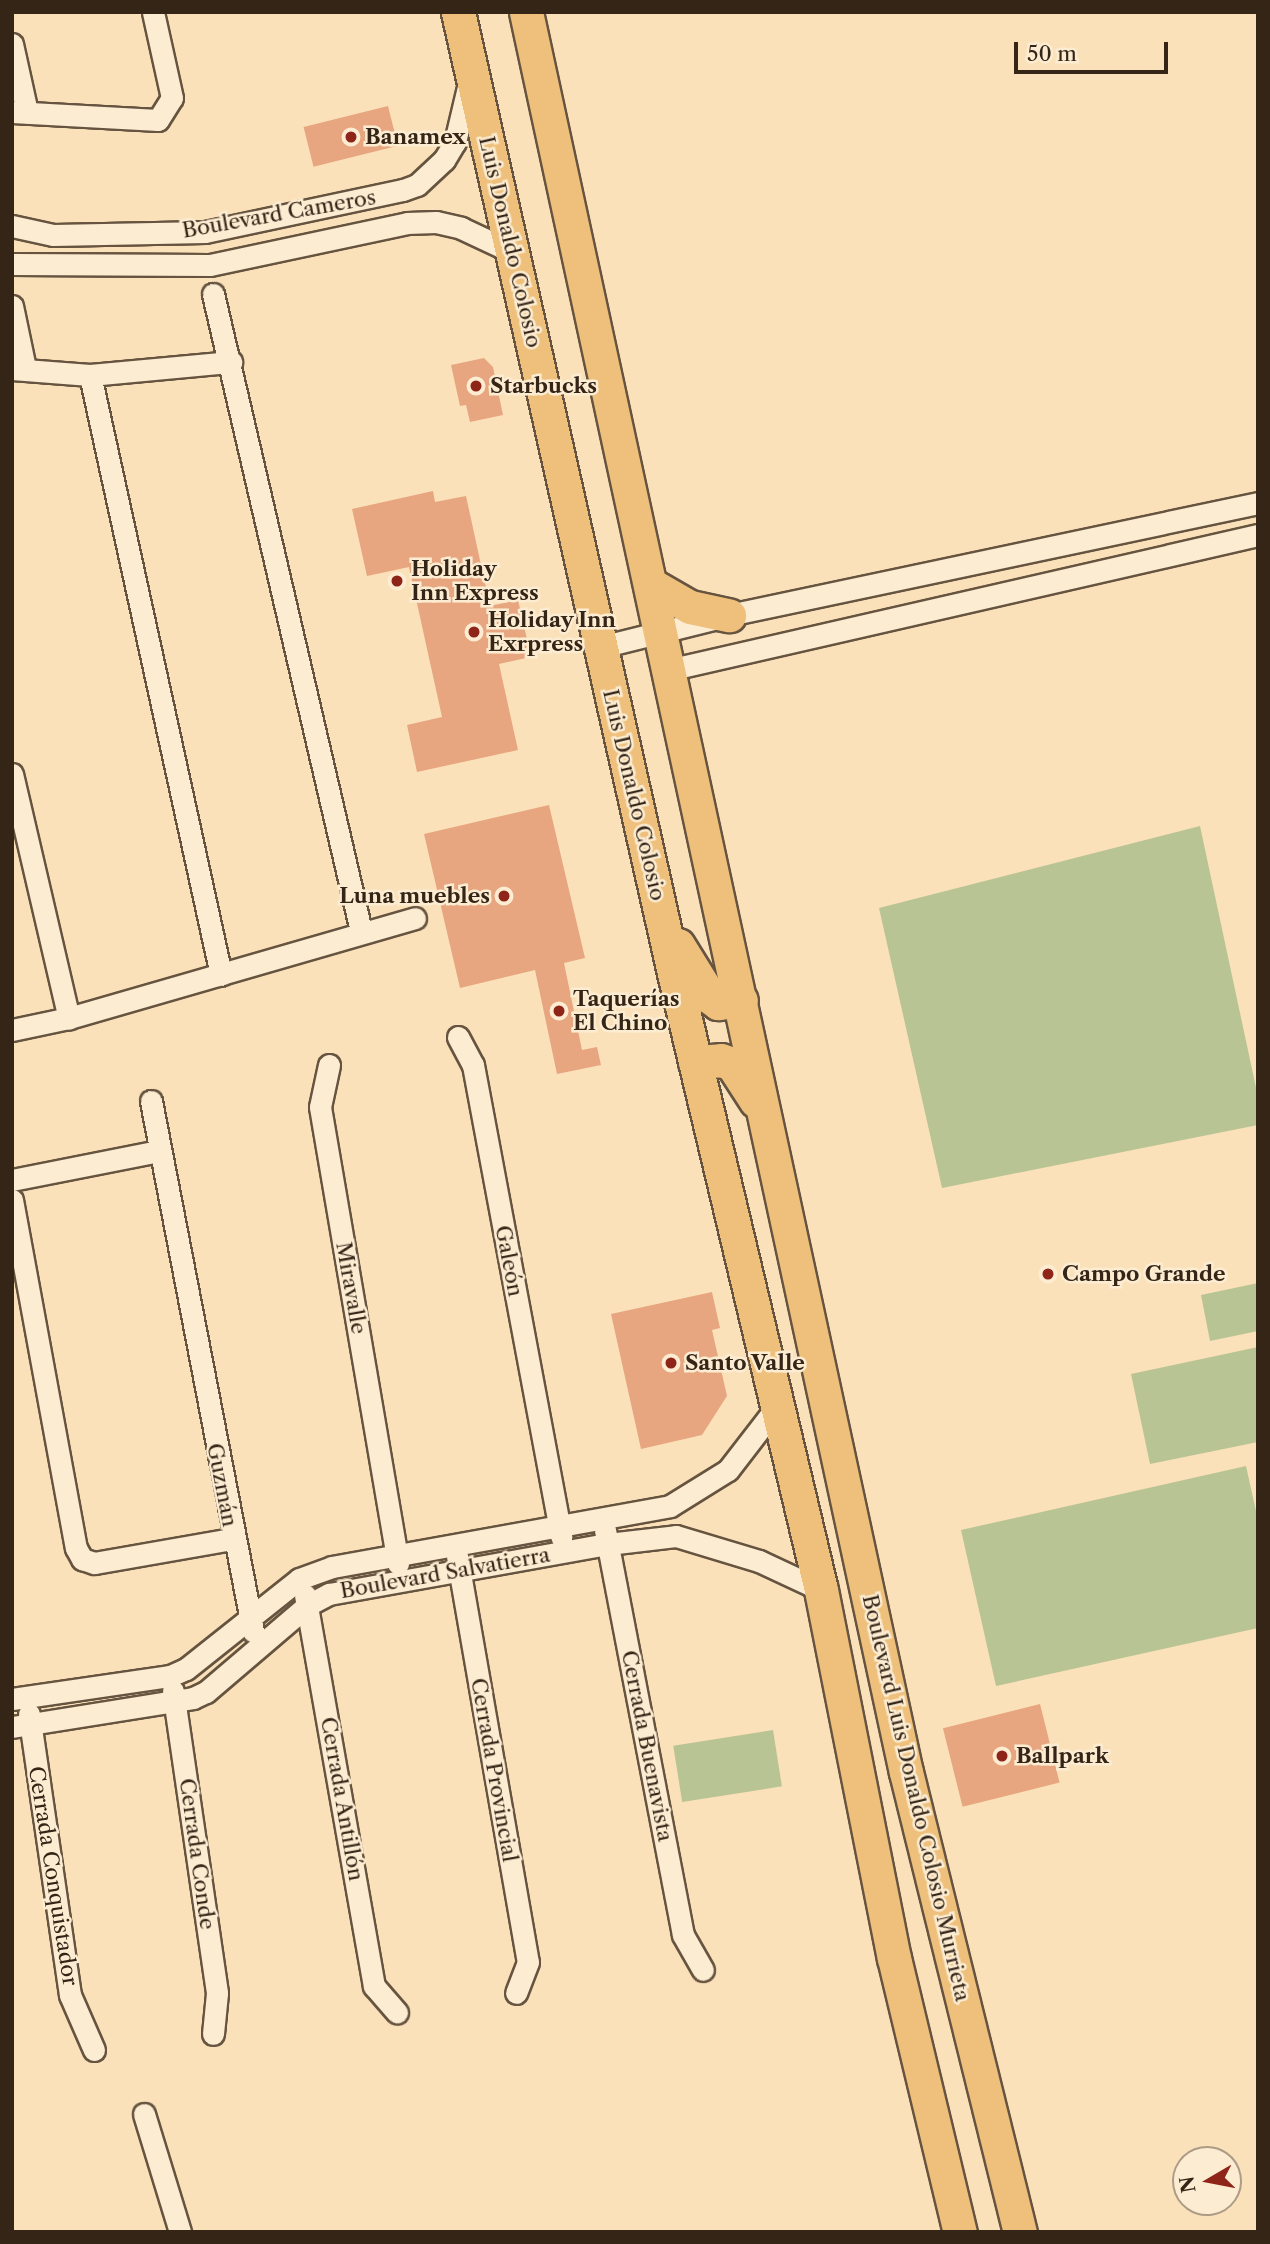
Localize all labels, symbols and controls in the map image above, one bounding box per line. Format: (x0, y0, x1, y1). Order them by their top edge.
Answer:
scale bar (1018, 28, 1172, 72)
text: 50 m (1027, 41, 1077, 66)
place label: Banamex (365, 124, 466, 150)
marker: Banamex (343, 129, 359, 145)
street label: Luis Donaldo Colosio (473, 134, 547, 350)
street label: Boulevard Cameros (180, 185, 378, 243)
place label: Starbucks (490, 373, 597, 399)
marker: Starbucks (468, 378, 484, 394)
place label: Holiday Inn Express (411, 556, 539, 606)
marker: Holiday Inn Express (389, 573, 405, 589)
place label: Holiday Inn Exrpress (488, 607, 616, 657)
marker: Holiday Inn Exrpress (466, 624, 482, 640)
street label: Luis Donaldo Colosio (597, 687, 671, 903)
place label: Luna muebles (339, 883, 490, 909)
marker: Luna muebles (496, 888, 512, 904)
place label: Taquerías El Chino (573, 986, 680, 1036)
marker: Taquerías El Chino (551, 1003, 567, 1019)
street label: Galeón (490, 1223, 528, 1299)
street label: Miravalle (331, 1240, 371, 1336)
place label: Campo Grande (1062, 1261, 1226, 1287)
marker: Campo Grande (1040, 1266, 1056, 1282)
place label: Santo Valle (685, 1350, 806, 1376)
marker: Santo Valle (663, 1355, 679, 1371)
street label: Guzmán (202, 1441, 242, 1529)
street label: Boulevard Salvatierra (338, 1542, 552, 1604)
street label: Boulevard Luis Donaldo Colosio Murrieta (857, 1592, 975, 2004)
street label: Cerrada Buenavista (616, 1648, 678, 1844)
street label: Cerrada Provincial (465, 1676, 523, 1864)
street label: Cerrada Antillón (315, 1715, 369, 1883)
place label: Ballpark (1016, 1743, 1109, 1769)
marker: Ballpark (994, 1748, 1010, 1764)
street label: Cerrada Conquistador (23, 1764, 83, 1988)
street label: Cerrada Conde (174, 1777, 220, 1931)
north arrow (1172, 2146, 1242, 2216)
text: N (1175, 2174, 1201, 2195)

